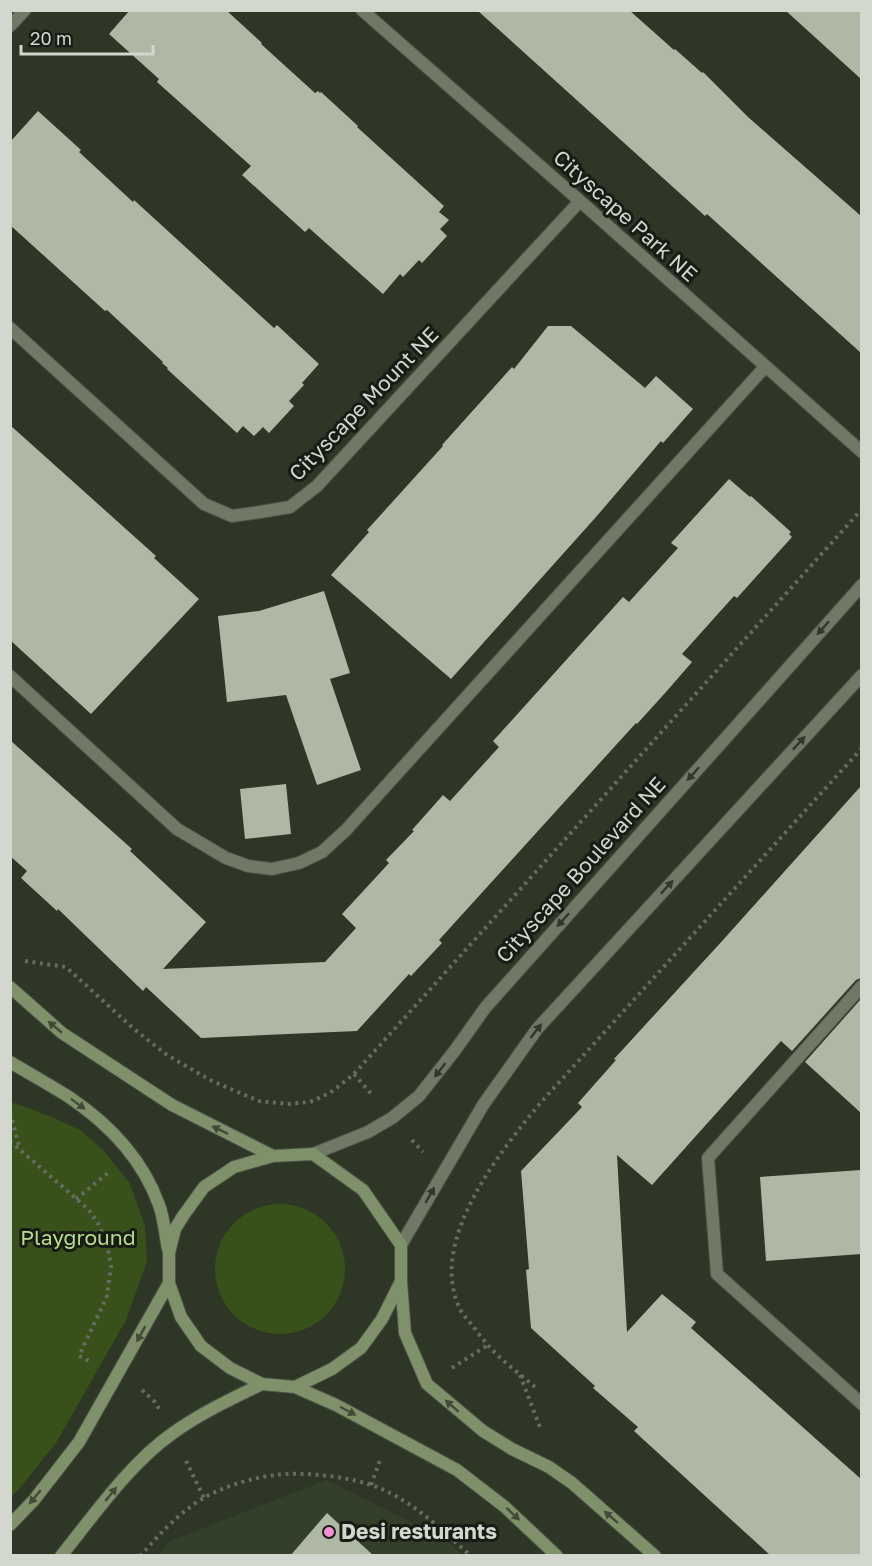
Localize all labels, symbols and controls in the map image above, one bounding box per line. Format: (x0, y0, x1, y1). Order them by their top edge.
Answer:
scale bar (21, 18, 153, 56)
text: 20 m (30, 27, 72, 49)
street label: Cityscape Park NE (548, 144, 703, 287)
street label: Cityscape Mount NE (283, 321, 443, 486)
one-way arrow (816, 621, 830, 636)
one-way arrow (792, 736, 805, 751)
one-way arrow (687, 766, 700, 781)
street label: Cityscape Boulevard NE (490, 771, 670, 968)
one-way arrow (660, 880, 673, 895)
one-way arrow (556, 912, 570, 927)
one-way arrow (48, 1021, 63, 1034)
one-way arrow (529, 1023, 542, 1039)
one-way arrow (434, 1063, 446, 1078)
one-way arrow (70, 1097, 86, 1110)
one-way arrow (212, 1126, 229, 1135)
one-way arrow (425, 1187, 436, 1203)
park label: Playground (20, 1224, 136, 1250)
one-way arrow (136, 1326, 146, 1343)
one-way arrow (445, 1400, 460, 1413)
one-way arrow (340, 1406, 357, 1416)
one-way arrow (105, 1486, 118, 1502)
one-way arrow (29, 1489, 42, 1505)
one-way arrow (505, 1507, 520, 1521)
one-way arrow (604, 1511, 619, 1524)
place label: Desi resturants (341, 1518, 497, 1544)
marker: Desi resturants (322, 1525, 336, 1539)

